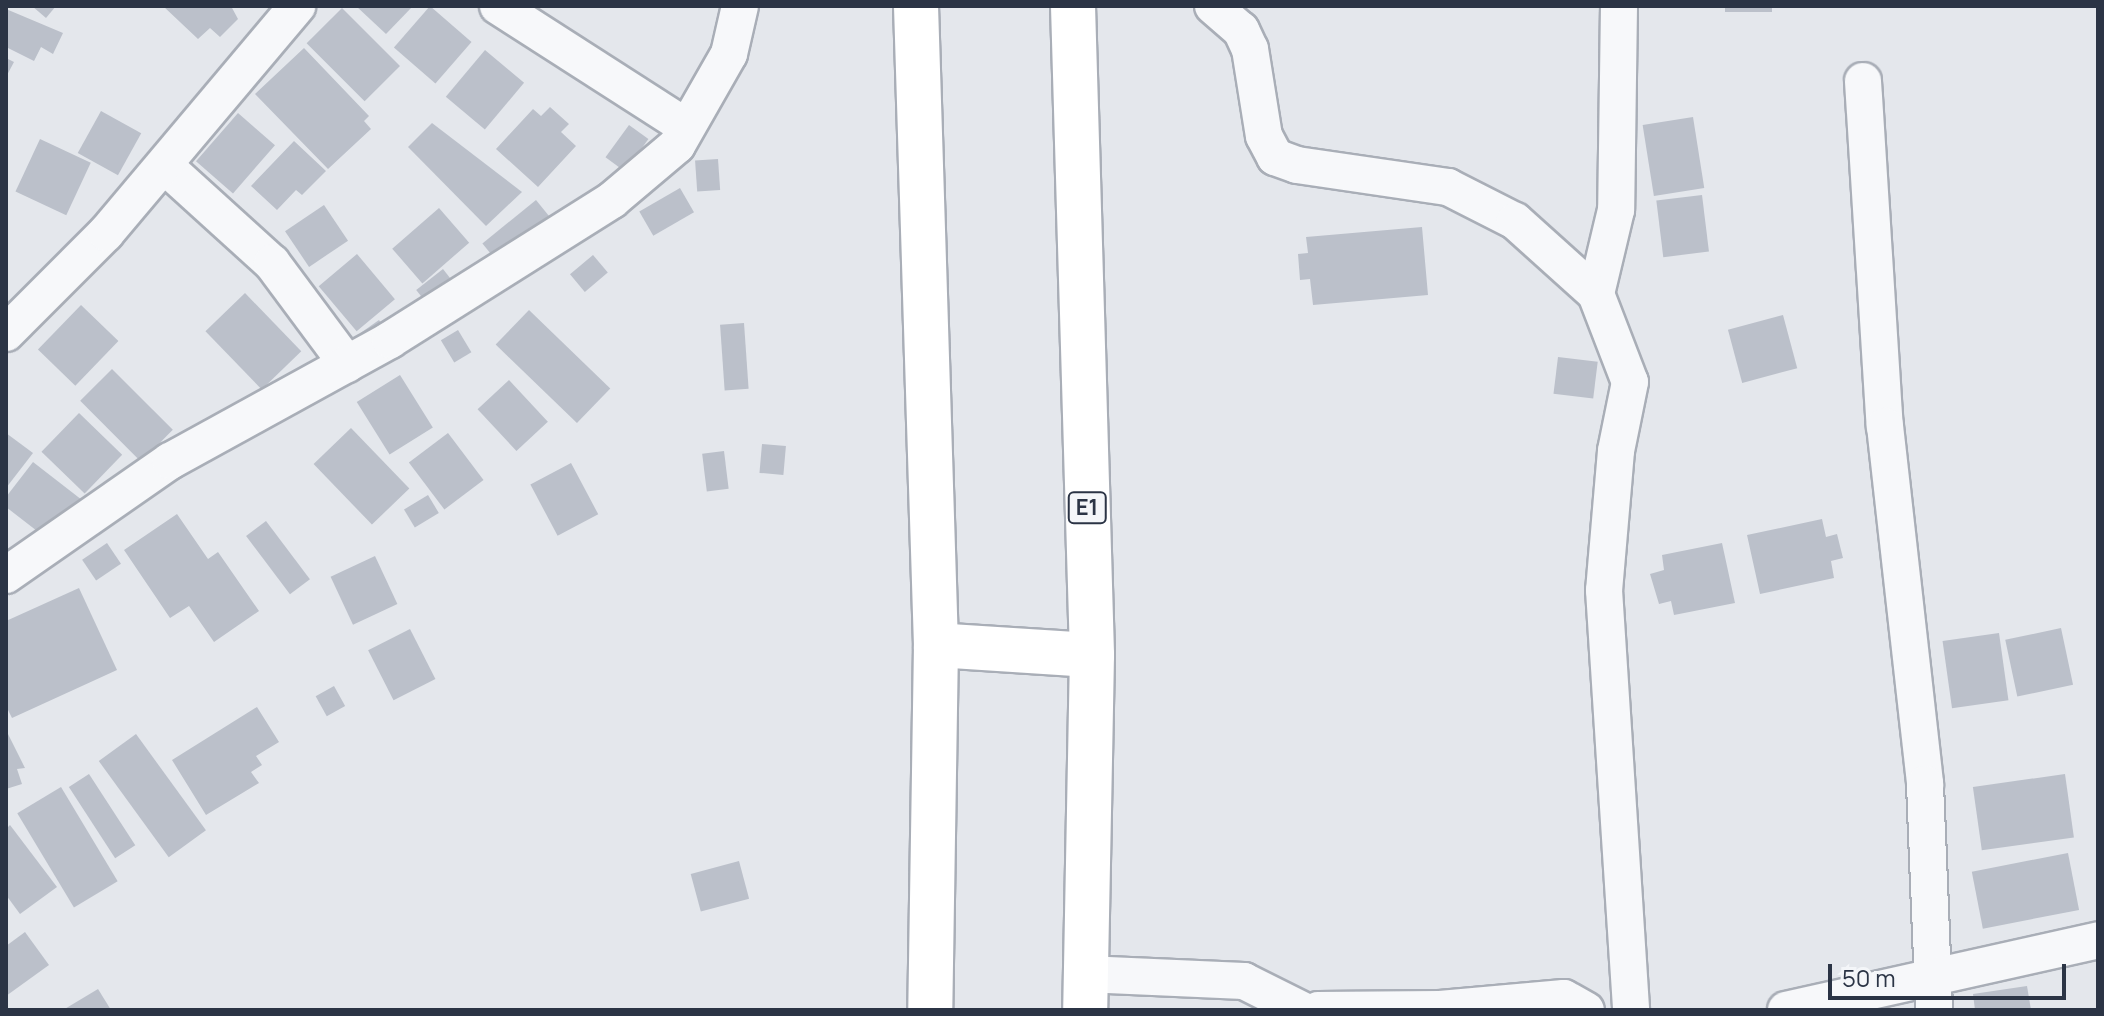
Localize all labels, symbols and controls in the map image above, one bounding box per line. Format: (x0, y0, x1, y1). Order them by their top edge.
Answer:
road number: E1 (1067, 490, 1107, 526)
scale bar (1832, 948, 2070, 998)
text: 50 m (1842, 961, 1896, 994)

